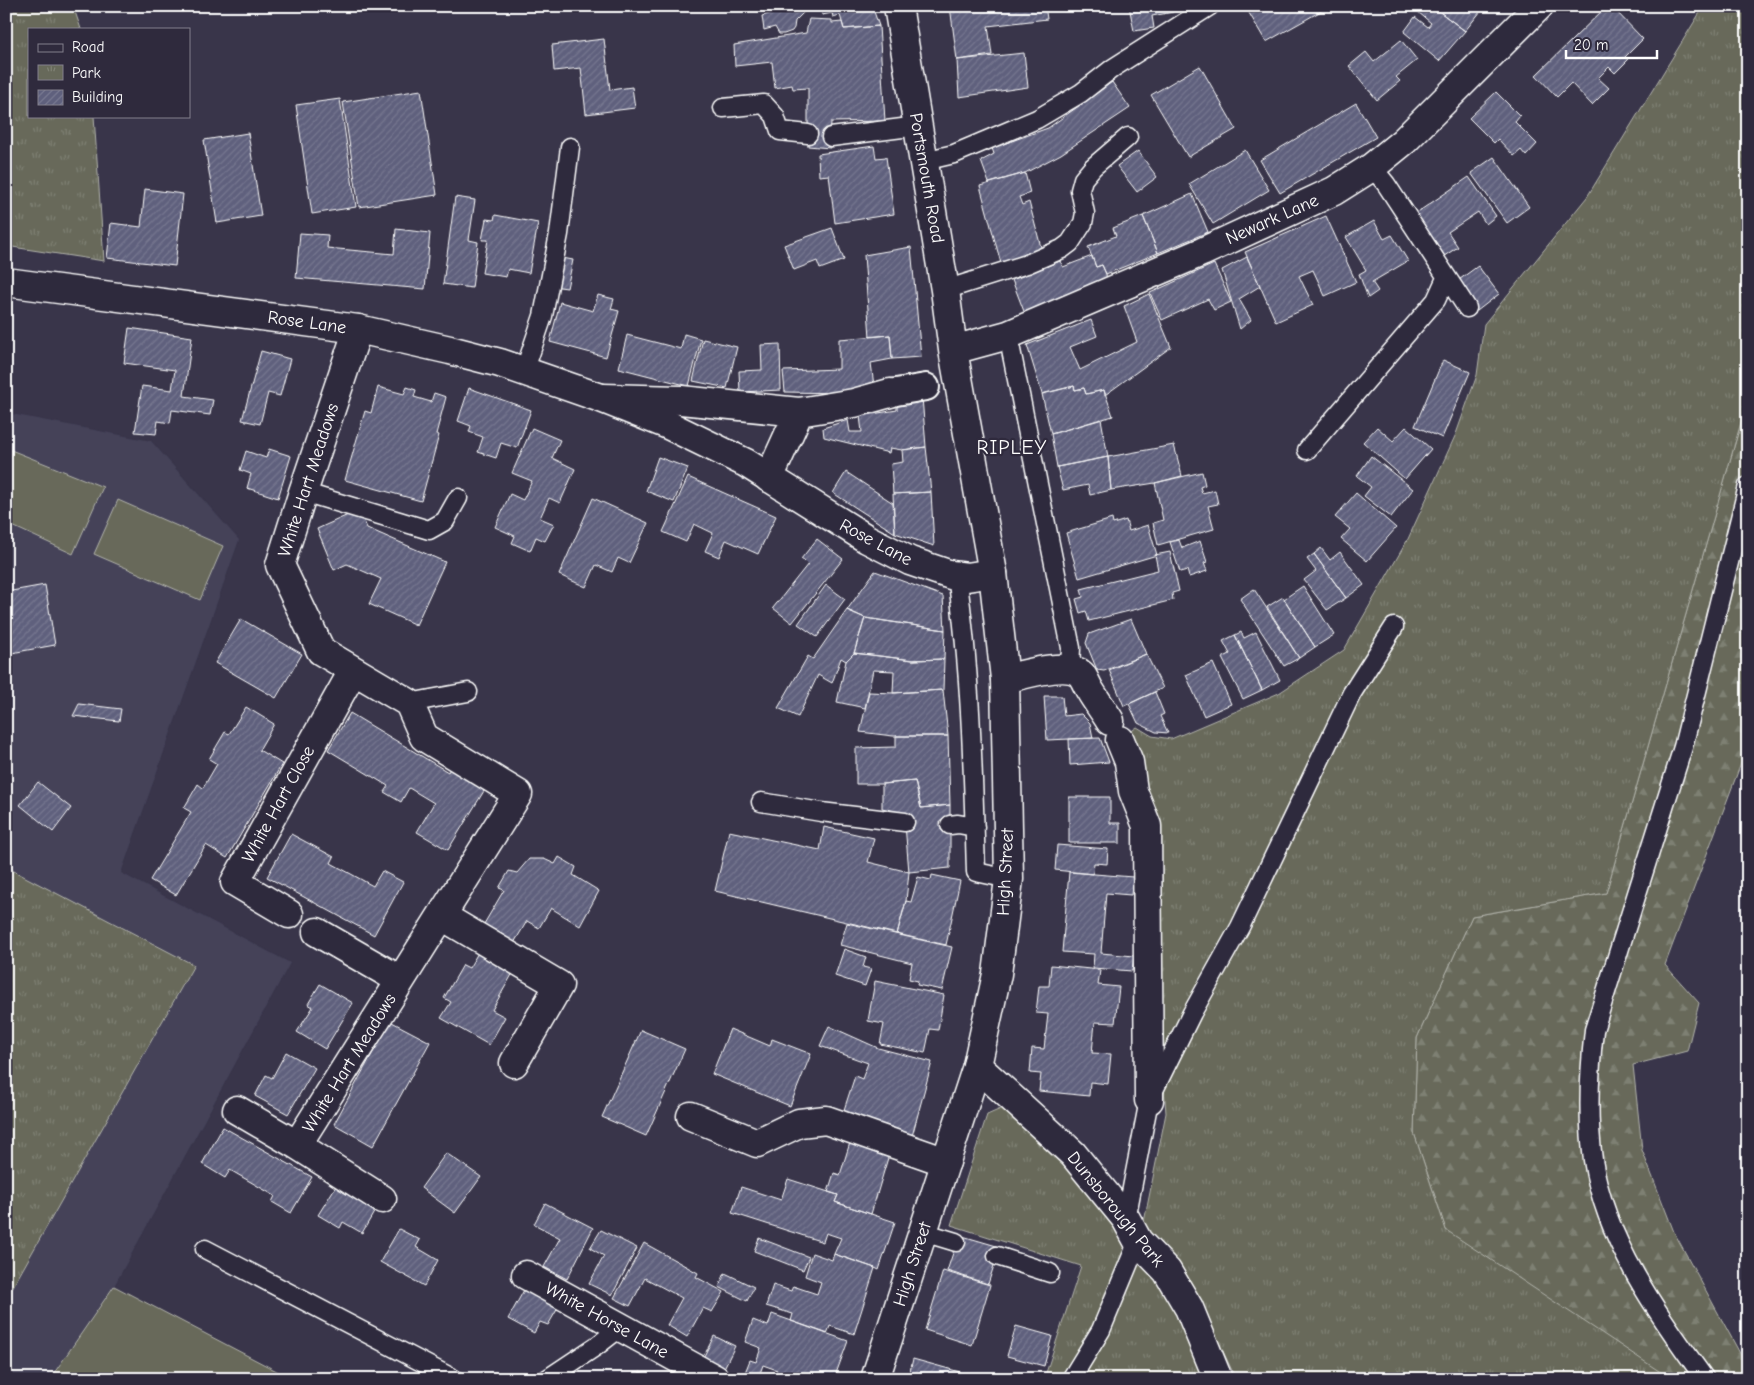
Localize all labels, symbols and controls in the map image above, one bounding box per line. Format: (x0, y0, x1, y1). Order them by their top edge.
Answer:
legend (28, 28, 190, 118)
scale bar (1566, 28, 1658, 60)
text: 20 m (1574, 36, 1608, 54)
text: Road (72, 38, 104, 56)
text: Park (72, 64, 101, 82)
text: Building (72, 88, 123, 106)
street label: Portsmouth Road (905, 111, 948, 245)
street label: Newark Lane (1223, 190, 1322, 249)
street label: Rose Lane (266, 307, 348, 338)
street label: White Hart Meadows (274, 401, 343, 560)
district label: RIPLEY (977, 436, 1047, 459)
street label: Rose Lane (836, 515, 916, 570)
street label: White Hart Close (238, 742, 319, 866)
street label: High Street (993, 827, 1018, 916)
street label: White Hart Meadows (298, 990, 401, 1137)
street label: Dunsborough Park (1063, 1147, 1169, 1271)
street label: High Street (889, 1219, 936, 1309)
street label: White Horse Lane (541, 1278, 672, 1363)

